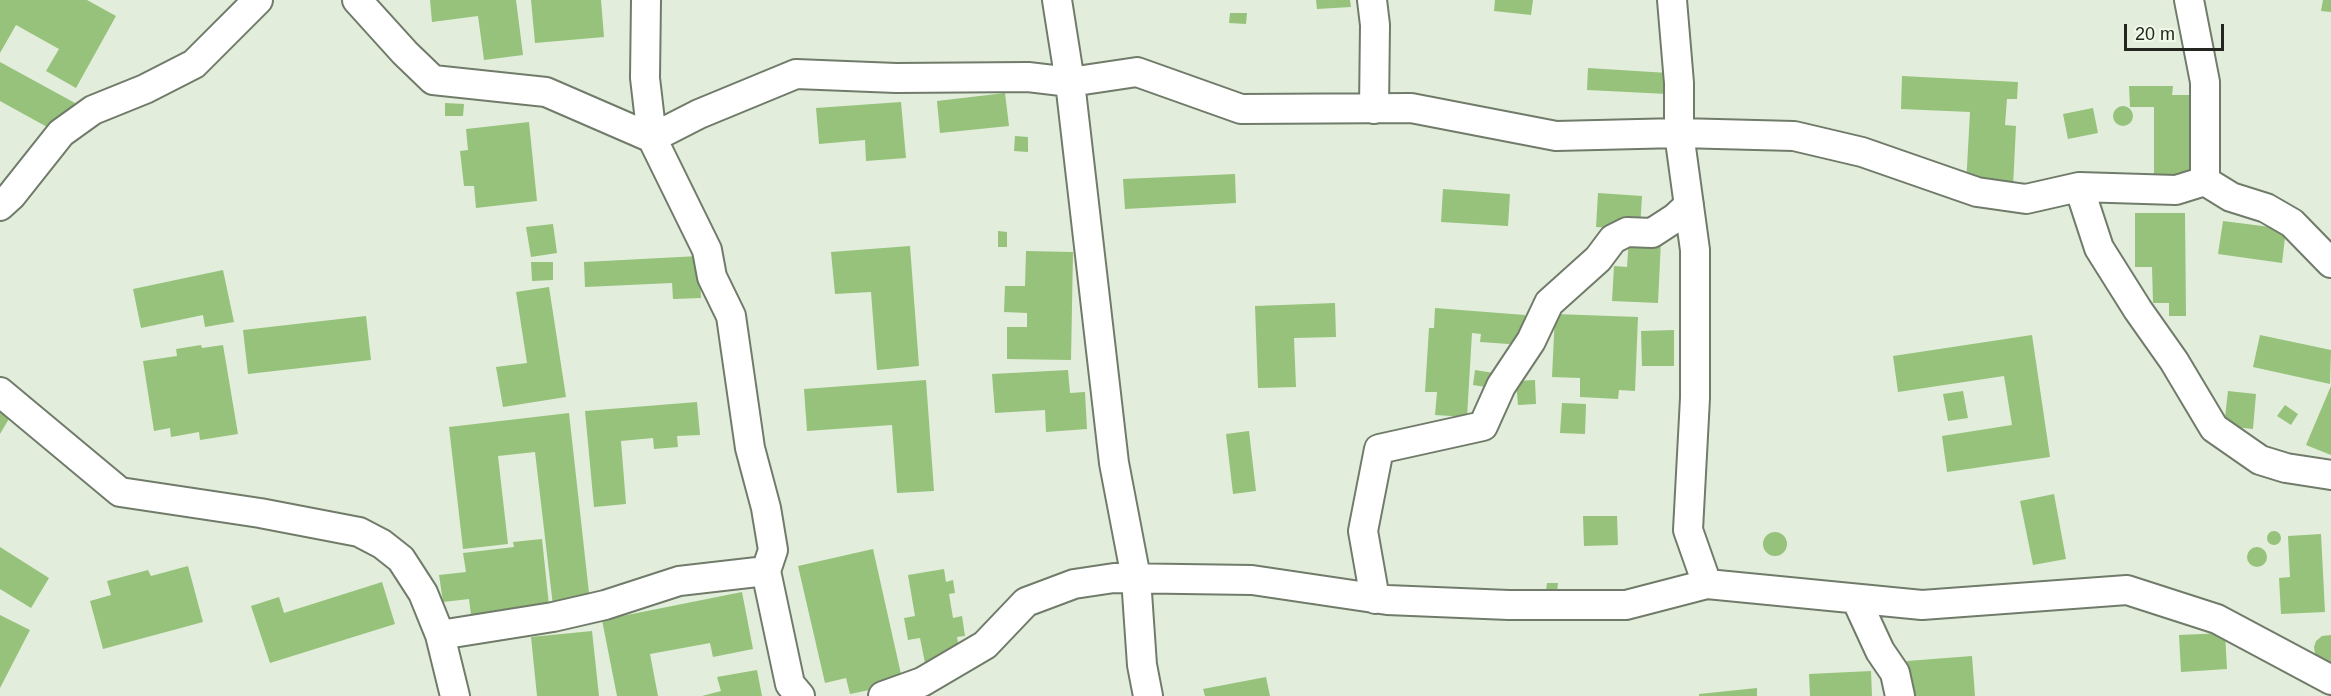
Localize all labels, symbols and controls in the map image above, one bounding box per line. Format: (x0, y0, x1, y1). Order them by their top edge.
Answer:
scale bar (2127, 12, 2228, 50)
text: 20 m (2135, 24, 2175, 44)

